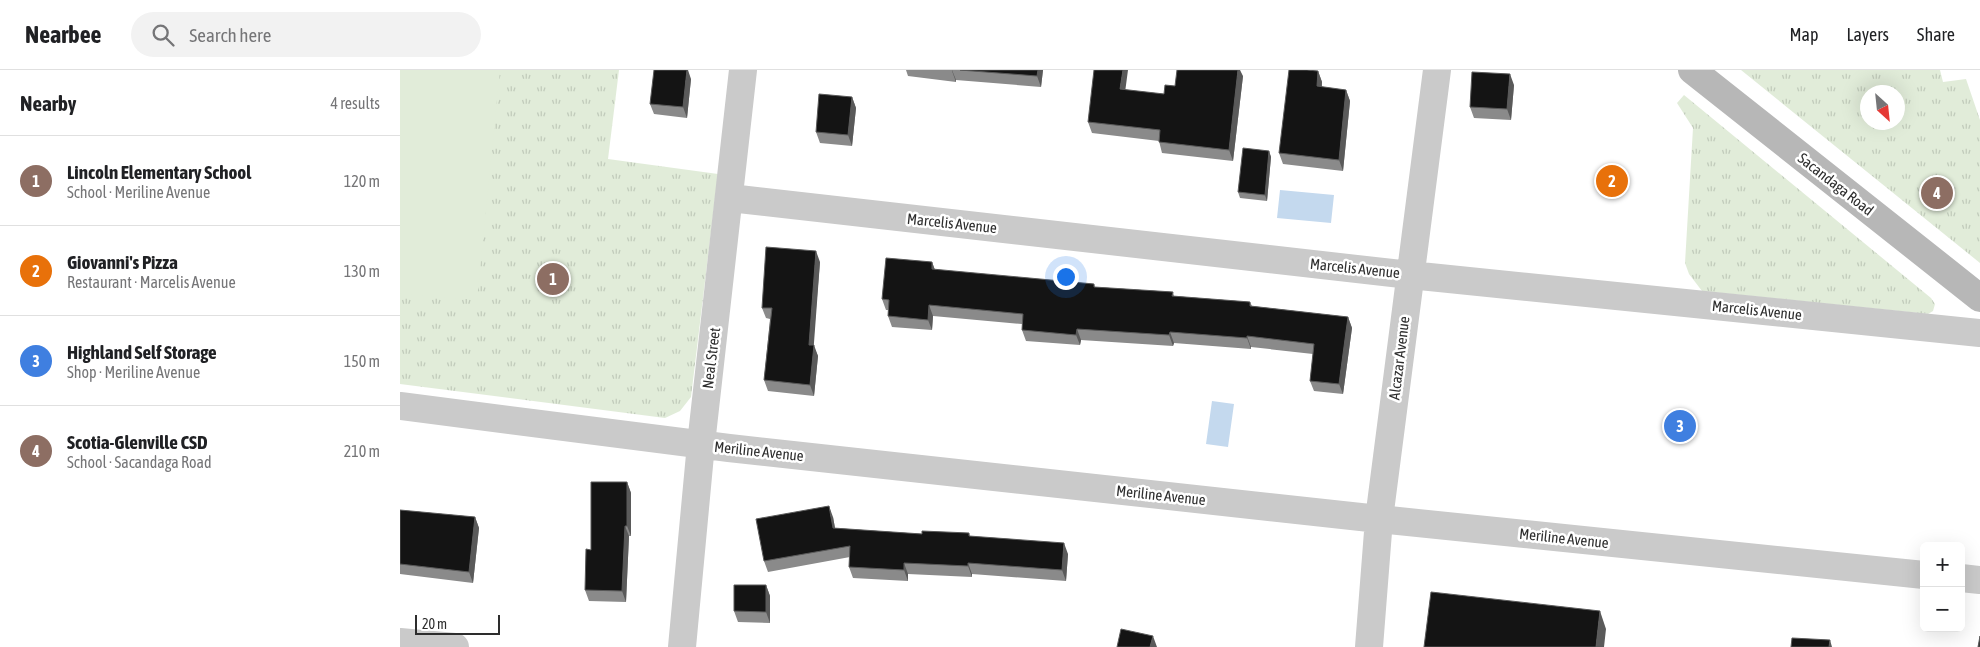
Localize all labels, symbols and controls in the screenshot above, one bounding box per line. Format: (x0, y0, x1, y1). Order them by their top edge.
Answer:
search box (131, 12, 481, 57)
text: Nearbee (25, 21, 101, 48)
icon: search (149, 21, 177, 49)
text: Search here (189, 24, 271, 46)
text: Map (1789, 24, 1818, 45)
text: Layers (1846, 24, 1889, 45)
text: Share (1917, 24, 1955, 45)
north arrow (1860, 85, 1905, 130)
text: Nearby (20, 91, 76, 115)
text: 4 results (330, 94, 380, 112)
street label: Sacandaga Road (1795, 149, 1877, 219)
text: Lincoln Elementary School (67, 161, 251, 183)
pin: 2 (1596, 162, 1628, 200)
text: 1 (32, 172, 40, 190)
text: 120 m (344, 172, 380, 190)
pin: 4 (1921, 174, 1953, 212)
text: School · Meriline Avenue (67, 183, 210, 201)
street label: Marcelis Avenue (906, 210, 998, 236)
text: Giovanni's Pizza (67, 251, 178, 273)
street label: Marcelis Avenue (1309, 255, 1401, 281)
pin: 1 (537, 260, 569, 298)
text: 2 (32, 262, 40, 280)
text: 130 m (344, 262, 380, 280)
your location (1053, 264, 1079, 290)
text: Restaurant · Marcelis Avenue (67, 273, 236, 291)
street label: Marcelis Avenue (1711, 297, 1803, 323)
street label: Alcazar Avenue (1385, 315, 1413, 401)
street label: Neal Street (699, 326, 723, 390)
text: Highland Self Storage (67, 341, 217, 363)
text: 3 (32, 352, 40, 370)
text: 150 m (344, 352, 380, 370)
text: Shop · Meriline Avenue (67, 363, 200, 381)
pin: 3 (1664, 407, 1696, 445)
text: Scotia-Glenville CSD (67, 431, 208, 453)
street label: Meriline Avenue (713, 438, 805, 464)
text: 4 (32, 442, 40, 460)
text: 210 m (344, 442, 380, 460)
text: School · Sacandaga Road (67, 453, 212, 471)
street label: Meriline Avenue (1115, 482, 1207, 508)
street label: Meriline Avenue (1518, 525, 1610, 551)
map controls (1920, 542, 1965, 632)
button: + (1920, 542, 1965, 587)
button: − (1920, 587, 1965, 632)
scale bar (415, 612, 500, 635)
text: 20 m (422, 616, 447, 632)

